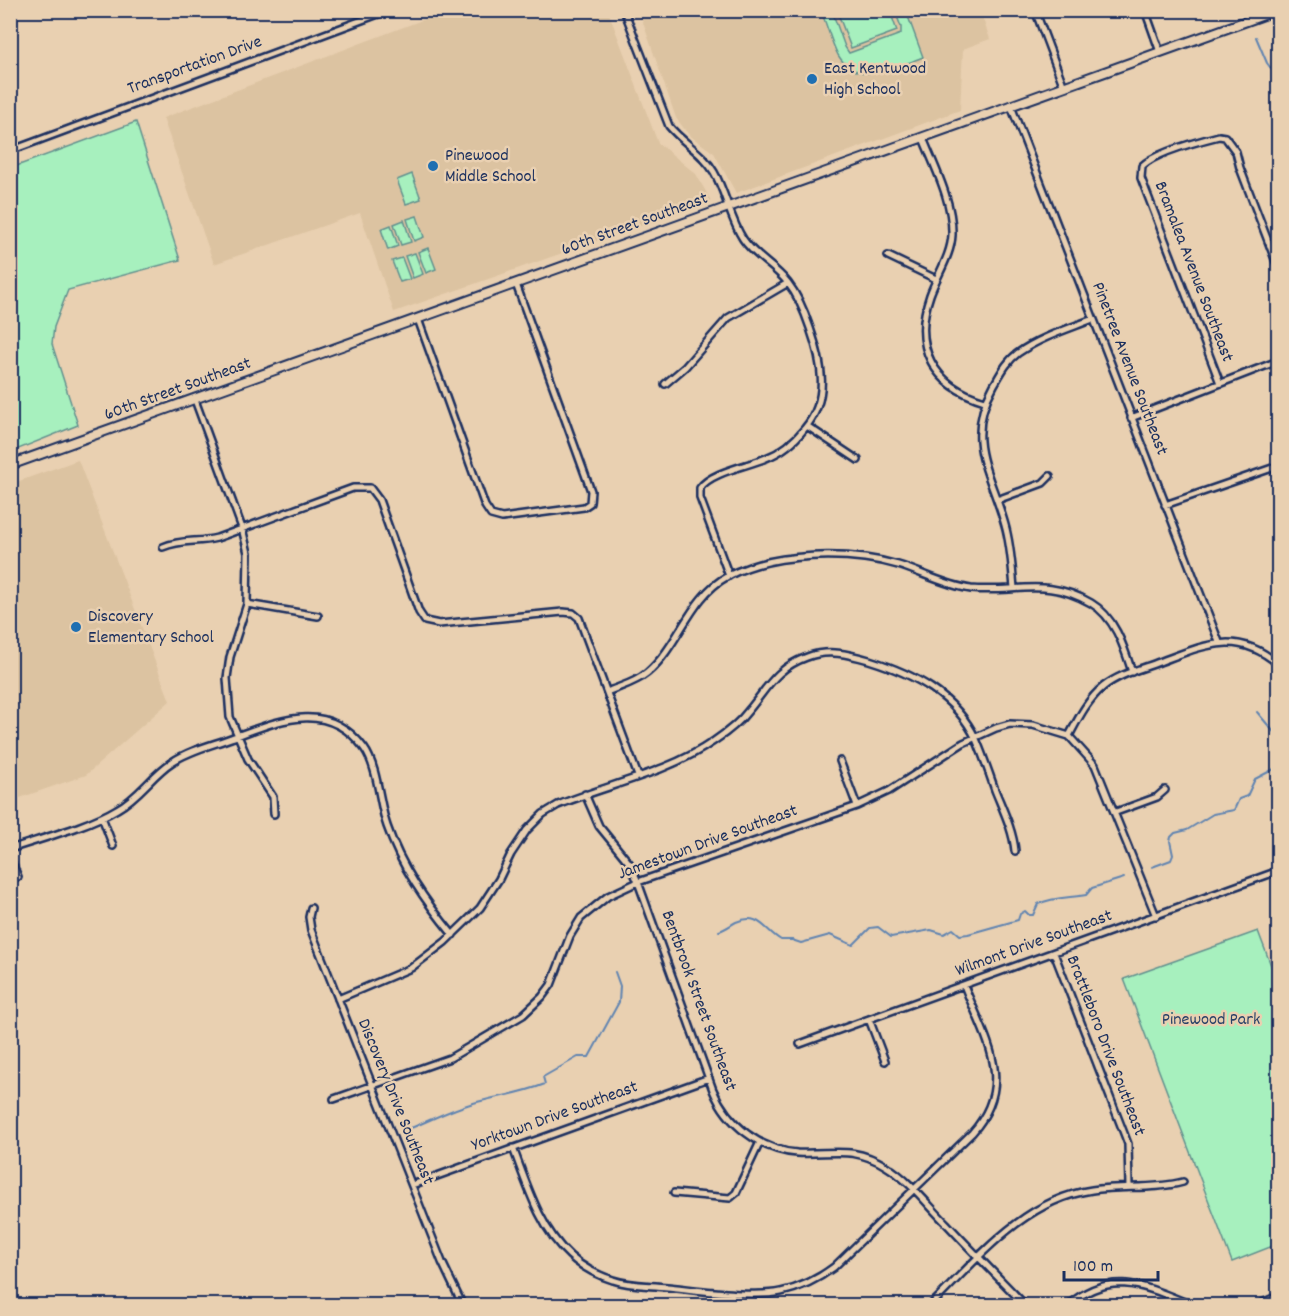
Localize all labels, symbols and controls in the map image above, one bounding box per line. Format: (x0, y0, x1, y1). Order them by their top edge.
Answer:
street label: Transportation Drive (124, 30, 266, 102)
place label: East Kentwood High School (824, 57, 926, 103)
marker: East Kentwood High School (805, 72, 819, 86)
place label: Pinewood Middle School (445, 144, 536, 190)
marker: Pinewood Middle School (426, 159, 440, 173)
street label: Bramalea Avenue Southeast (1147, 178, 1239, 366)
street label: 60th Street Southeast (558, 187, 712, 263)
street label: Pinetree Avenue Southeast (1084, 279, 1174, 459)
street label: 60th Street Southeast (101, 352, 255, 428)
place label: Discovery Elementary School (88, 605, 215, 651)
marker: Discovery Elementary School (69, 620, 83, 634)
street label: Jamestown Drive Southeast (615, 799, 802, 887)
street label: Wilmont Drive Southeast (952, 904, 1116, 984)
street label: Bentbrook Street Southeast (654, 907, 742, 1095)
street label: Brattleboro Drive Southeast (1059, 952, 1151, 1140)
park label: Pinewood Park (1162, 1008, 1260, 1033)
street label: Discovery Drive Southeast (350, 1015, 440, 1189)
street label: Yorktown Drive Southeast (468, 1075, 642, 1159)
scale bar (1064, 1244, 1158, 1282)
text: 100 m (1073, 1255, 1113, 1280)

